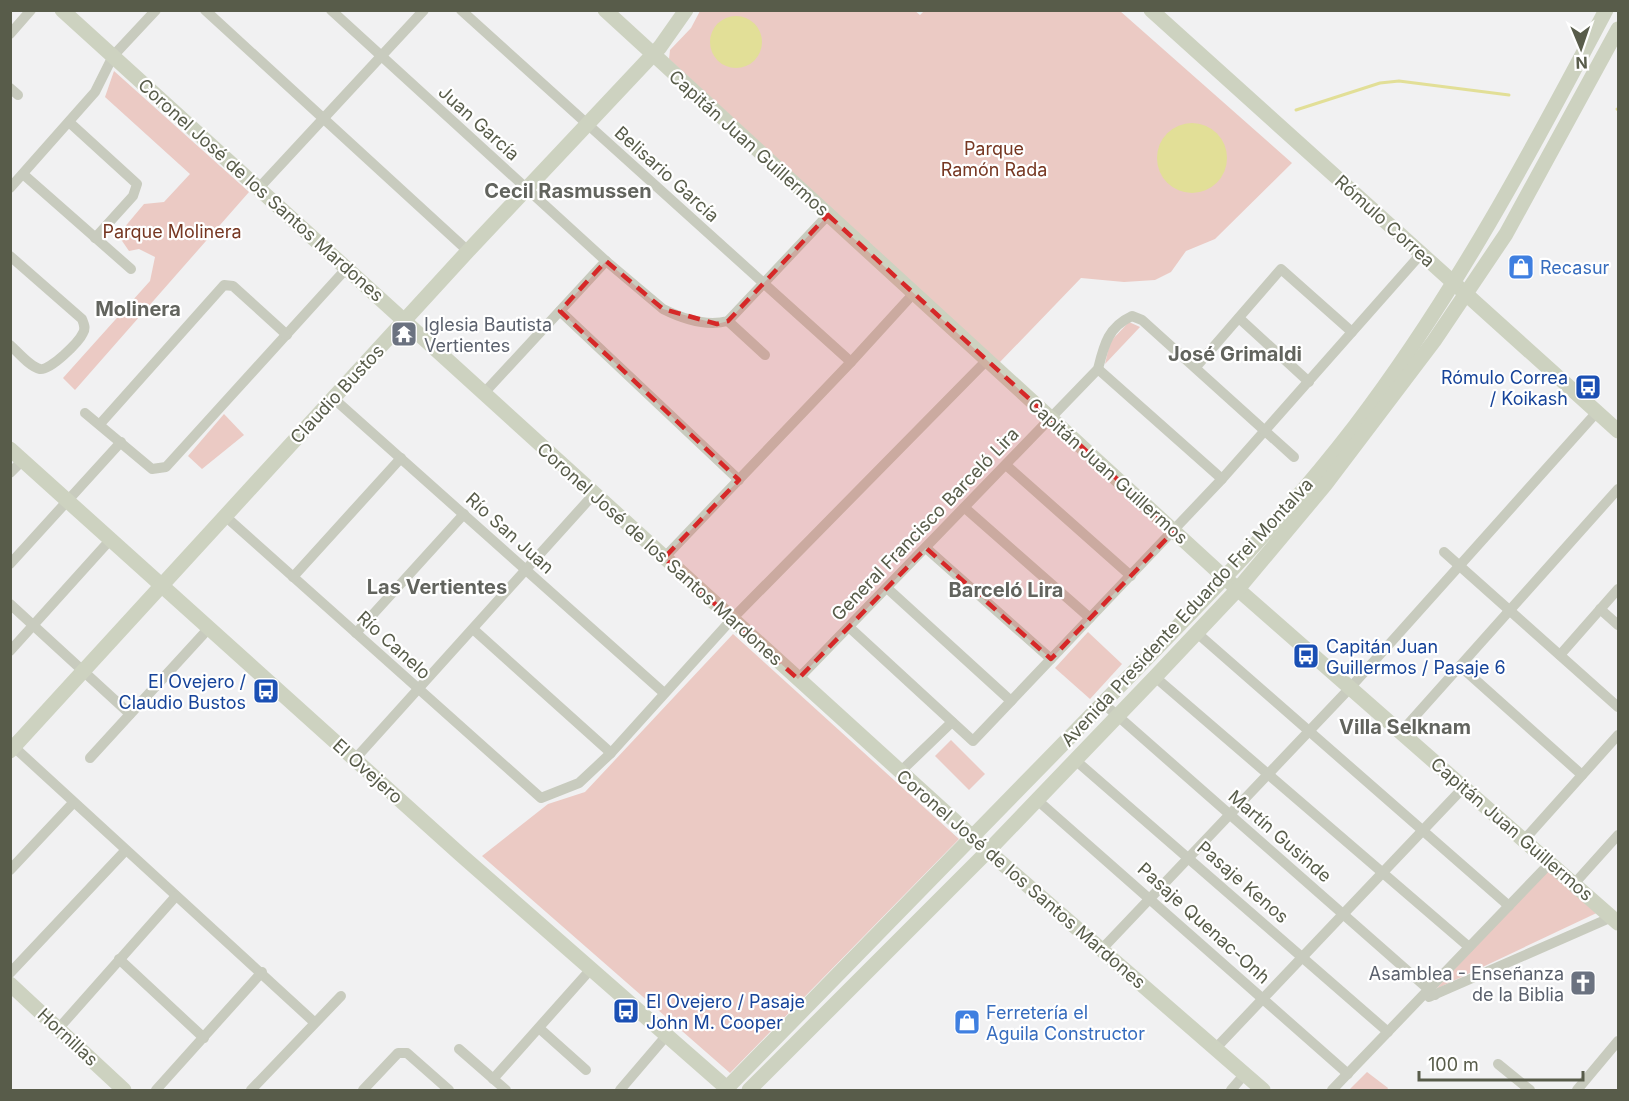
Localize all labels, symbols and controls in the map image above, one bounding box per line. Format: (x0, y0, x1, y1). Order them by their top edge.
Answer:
north arrow (1551, 18, 1611, 78)
text: N (1575, 53, 1588, 73)
street label: Capitán Juan Guillermos (665, 66, 833, 220)
street label: Coronel José de los Santos Mardones (134, 74, 388, 306)
street label: Juan García (434, 81, 524, 165)
street label: Belisario García (611, 122, 723, 226)
park label: Parque Ramón Rada (941, 138, 1047, 180)
street label: Rómulo Correa (1331, 171, 1439, 271)
district label: Cecil Rasmussen (484, 179, 652, 203)
park label: Parque Molinera (102, 221, 242, 242)
shop icon: Recasur (1506, 252, 1536, 282)
place label: Recasur (1540, 257, 1610, 278)
district label: Molinera (95, 297, 181, 321)
place label: Iglesia Bautista Vertientes (424, 314, 552, 356)
temple icon: Iglesia Bautista Vertientes (389, 319, 419, 349)
street label: Claudio Bustos (286, 340, 388, 448)
district label: José Grimaldi (1168, 342, 1302, 366)
place label: Rómulo Correa / Koikash (1441, 367, 1568, 409)
bus stop icon: Rómulo Correa / Koikash (1573, 372, 1603, 402)
street label: Capitán Juan Guillermos (1024, 394, 1192, 548)
street label: General Francisco Barceló Lira (827, 423, 1023, 625)
street label: Coronel José de los Santos Mardones (533, 438, 787, 670)
street label: Avenida Presidente Eduardo Frei Montalva (1057, 473, 1317, 751)
street label: Río San Juan (462, 488, 558, 578)
district label: Las Vertientes (367, 575, 507, 599)
district label: Barceló Lira (949, 578, 1063, 602)
street label: Río Canelo (353, 607, 435, 683)
place label: Capitán Juan Guillermos / Pasaje 6 (1326, 636, 1506, 678)
bus stop icon: Capitán Juan Guillermos / Pasaje 6 (1291, 641, 1321, 671)
place label: El Ovejero / Claudio Bustos (119, 671, 247, 713)
bus stop icon: El Ovejero / Claudio Bustos (251, 676, 281, 706)
district label: Villa Selknam (1339, 715, 1471, 739)
street label: El Ovejero (329, 734, 407, 808)
street label: Capitán Juan Guillermos (1427, 753, 1597, 905)
street label: Coronel José de los Santos Mardones (892, 765, 1150, 993)
street label: Martín Gusinde (1224, 786, 1336, 886)
street label: Pasaje Kenos (1193, 837, 1293, 927)
street label: Pasaje Quenac-Onh (1134, 858, 1274, 988)
place label: Asamblea - Enseñanza de la Biblia (1369, 963, 1564, 1005)
church icon: Asamblea - Enseñanza de la Biblia (1568, 968, 1598, 998)
place label: El Ovejero / Pasaje John M. Cooper (646, 991, 805, 1033)
bus stop icon: El Ovejero / Pasaje John M. Cooper (611, 996, 641, 1026)
place label: Ferretería el Aguila Constructor (986, 1002, 1145, 1044)
street label: Hornillas (34, 1004, 102, 1070)
shop icon: Ferretería el Aguila Constructor (952, 1007, 982, 1037)
scale bar (1419, 1044, 1582, 1082)
text: 100 m (1428, 1054, 1479, 1075)

